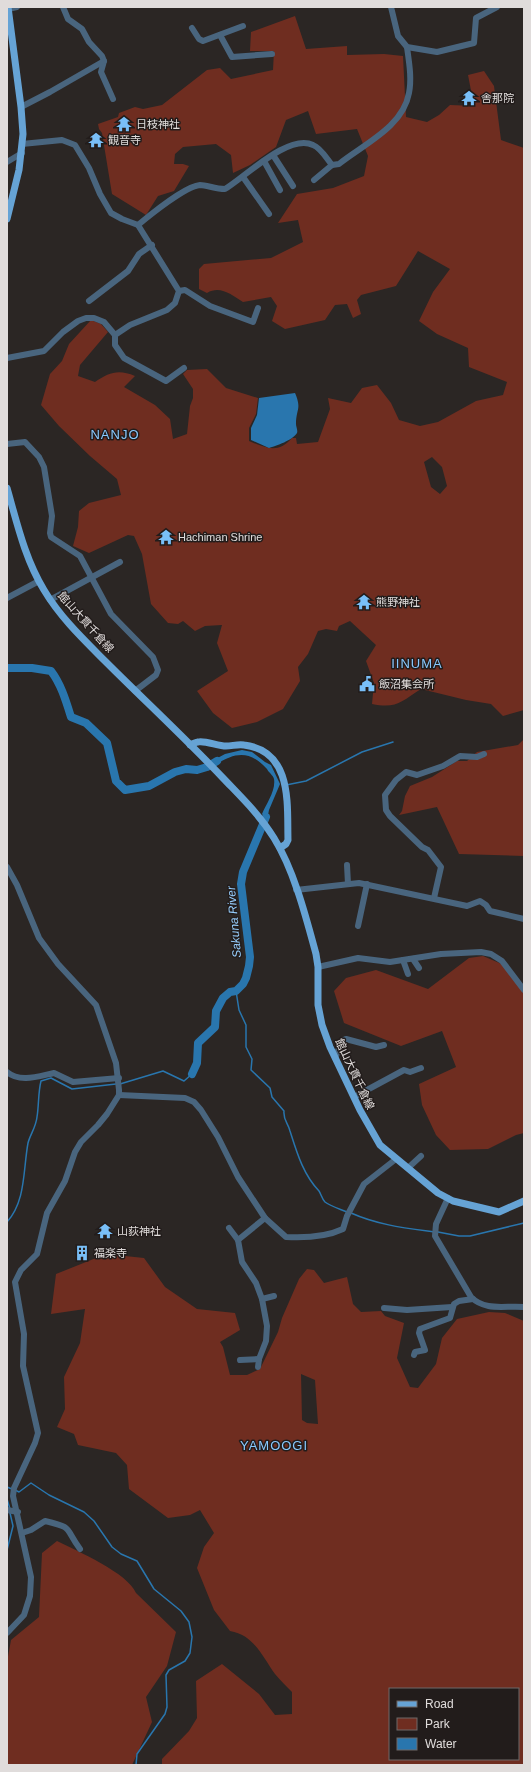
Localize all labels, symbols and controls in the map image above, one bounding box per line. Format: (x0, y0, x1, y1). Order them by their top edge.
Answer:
temple icon: 舎那院 (460, 89, 478, 107)
place label: 舎那院 (481, 92, 514, 104)
temple icon: 日枝神社 (115, 115, 133, 133)
place label: 日枝神社 (136, 118, 180, 130)
temple icon: 観音寺 (87, 131, 105, 149)
place label: 観音寺 (108, 134, 141, 146)
district label: NANJO (90, 427, 140, 442)
temple icon: Hachiman Shrine (157, 528, 175, 546)
place label: Hachiman Shrine (178, 531, 262, 543)
street label: 館山大貫千倉線 (56, 589, 116, 655)
temple icon: 熊野神社 (355, 593, 373, 611)
place label: 熊野神社 (376, 596, 420, 608)
district label: IINUMA (391, 656, 443, 671)
public building icon: 飯沼集会所 (358, 675, 376, 693)
place label: 飯沼集会所 (379, 678, 435, 690)
water label: Sakuna River (224, 885, 244, 958)
street label: 館山大貫千倉線 (333, 1037, 377, 1111)
temple icon: 山荻神社 (96, 1222, 114, 1240)
place label: 山荻神社 (117, 1225, 161, 1237)
building icon: 福楽寺 (73, 1244, 91, 1262)
place label: 福楽寺 (94, 1247, 127, 1259)
district label: YAMOOGI (240, 1438, 308, 1453)
legend (389, 1688, 519, 1760)
text: Road (425, 1697, 454, 1711)
text: Park (425, 1717, 451, 1731)
text: Water (425, 1737, 457, 1751)

